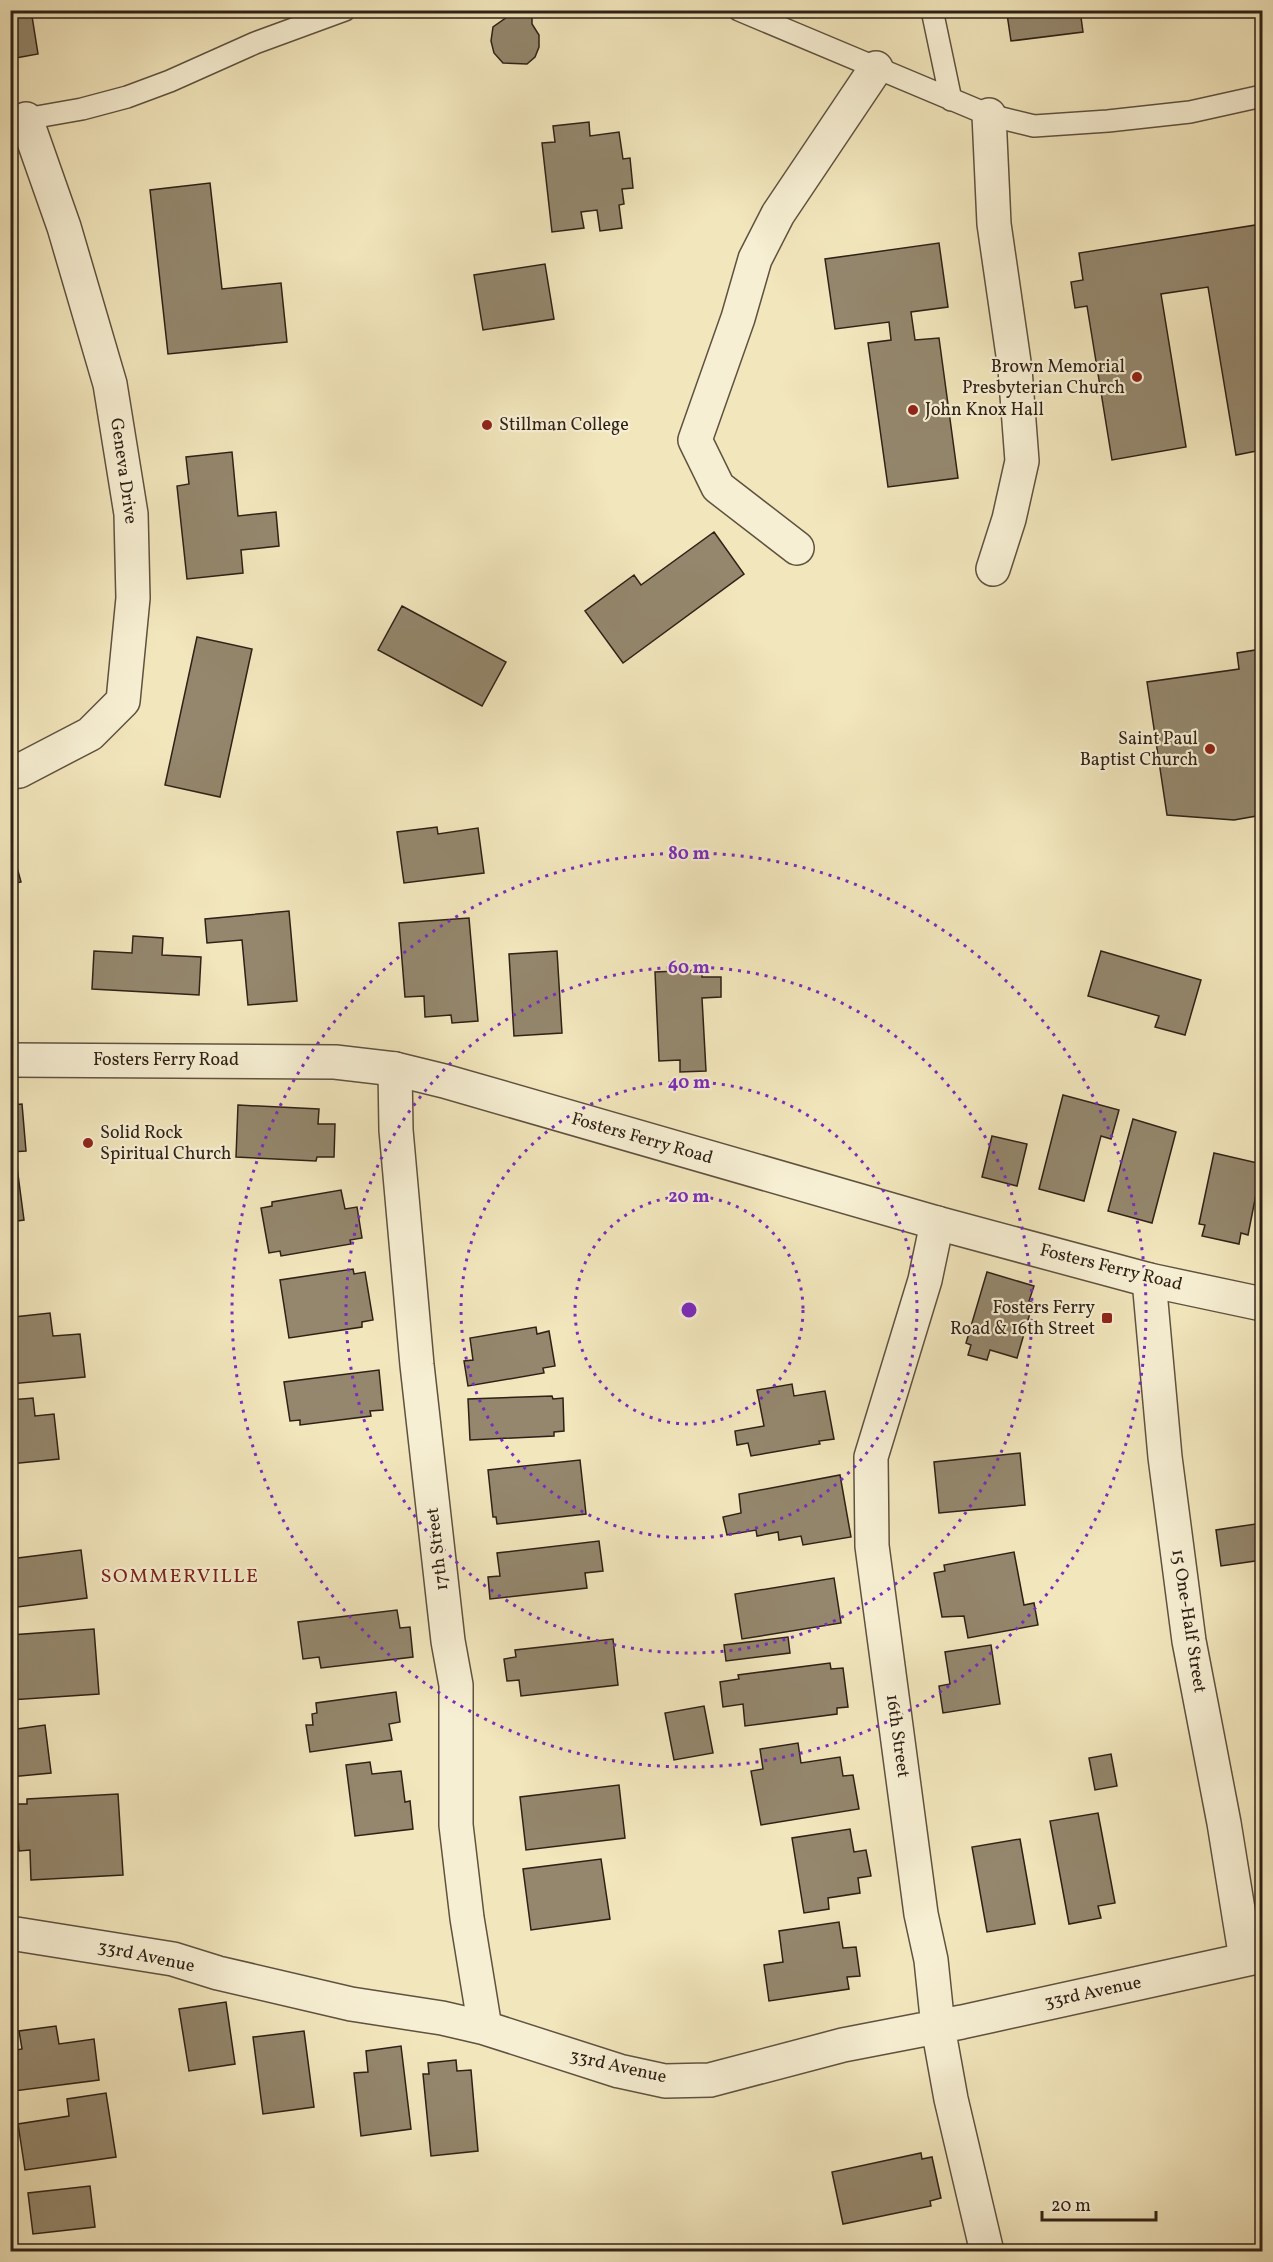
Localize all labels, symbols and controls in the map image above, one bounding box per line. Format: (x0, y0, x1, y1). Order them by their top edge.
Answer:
place label: Brown Memorial Presbyterian Church (962, 355, 1125, 401)
marker: Brown Memorial Presbyterian Church (1130, 370, 1144, 384)
place label: John Knox Hall (925, 398, 1044, 423)
marker: John Knox Hall (906, 403, 920, 417)
place label: Stillman College (499, 413, 629, 438)
street label: Geneva Drive (103, 416, 143, 526)
marker: Stillman College (480, 418, 494, 432)
place label: Saint Paul Baptist Church (1080, 727, 1198, 773)
marker: Saint Paul Baptist Church (1203, 742, 1217, 756)
text: 80 m (668, 842, 710, 867)
text: 60 m (668, 956, 710, 981)
street label: Fosters Ferry Road (93, 1048, 239, 1073)
text: 40 m (668, 1071, 710, 1096)
street label: Fosters Ferry Road (568, 1107, 716, 1171)
place label: Solid Rock Spiritual Church (100, 1121, 232, 1167)
marker: Solid Rock Spiritual Church (81, 1136, 95, 1150)
text: 20 m (668, 1185, 710, 1210)
street label: Fosters Ferry Road (1037, 1238, 1185, 1298)
place label: Fosters Ferry Road & 16th Street (950, 1296, 1095, 1342)
centre of rings (679, 1300, 699, 1320)
marker: Fosters Ferry Road & 16th Street (1100, 1311, 1114, 1325)
street label: 17th Street (421, 1506, 455, 1592)
street label: 15 One-Half Street (1164, 1547, 1212, 1695)
district label: SOMMERVILLE (101, 1563, 259, 1591)
street label: 16th Street (879, 1693, 915, 1779)
street label: 33rd Avenue (95, 1935, 197, 1979)
street label: 33rd Avenue (1042, 1971, 1144, 2015)
street label: 33rd Avenue (567, 2044, 669, 2090)
scale bar (1042, 2184, 1156, 2222)
text: 20 m (1051, 2194, 1091, 2219)

